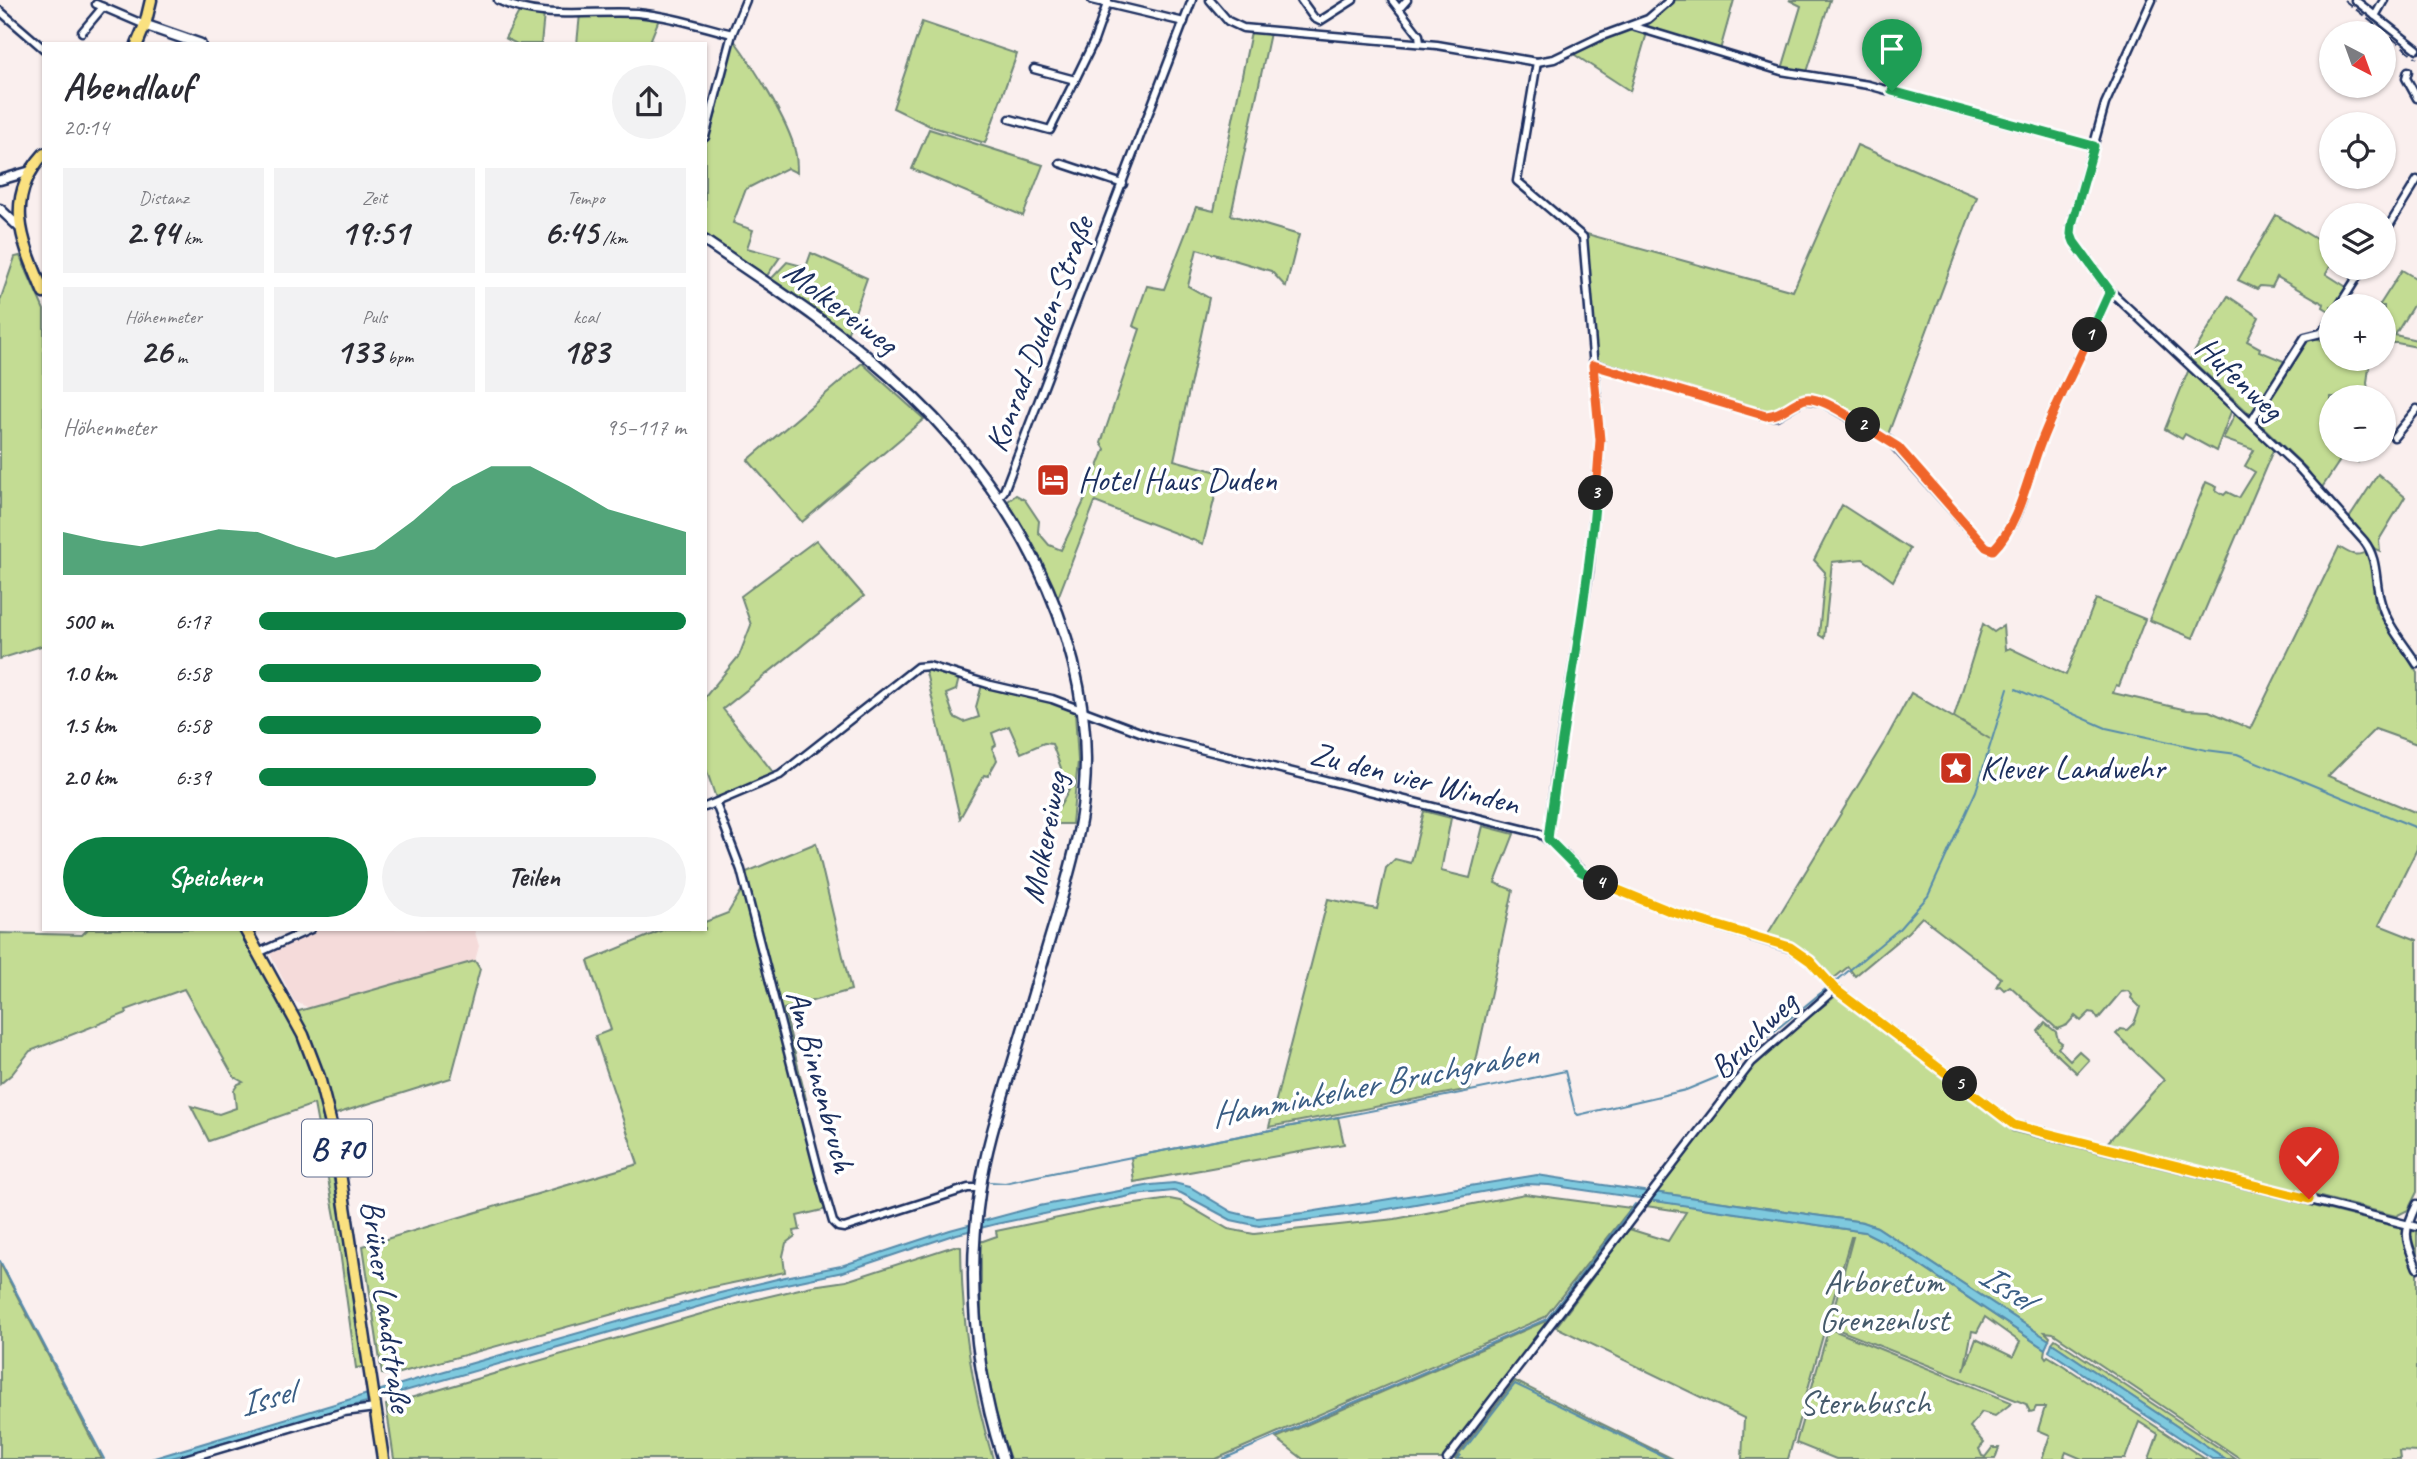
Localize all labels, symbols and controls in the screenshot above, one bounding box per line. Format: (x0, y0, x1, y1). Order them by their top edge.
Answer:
pin (1862, 19, 1922, 91)
north arrow (2319, 21, 2396, 98)
map controls (2319, 21, 2396, 462)
icon: arrive (1873, 30, 1911, 68)
text: Abendlauf (63, 63, 193, 110)
button: share (612, 65, 686, 139)
button: locate (2319, 112, 2396, 189)
text: 20:14 (63, 113, 109, 142)
text: Distanz (139, 186, 188, 210)
text: Zeit (362, 186, 387, 210)
text: Tempo (567, 186, 604, 210)
button: layers (2319, 203, 2396, 280)
street label: Konrad-Duden-Straße (975, 208, 1104, 458)
text: 2.94 (125, 210, 179, 255)
text: 19:51 (340, 210, 409, 255)
text: 6:45 (544, 210, 598, 255)
text: km (179, 226, 202, 250)
text: /km (598, 226, 627, 250)
street label: Molkereiweg (776, 250, 908, 365)
button: + (2319, 294, 2396, 371)
text: Höhenmeter (125, 305, 202, 329)
text: Puls (362, 305, 387, 329)
text: kcal (573, 305, 598, 329)
pin: 1 (2072, 318, 2108, 352)
text: 1 (2085, 322, 2094, 346)
street label: Hufenweg (2187, 327, 2294, 430)
text: 26 (140, 329, 172, 374)
text: 133 (336, 329, 383, 374)
text: 183 (562, 329, 609, 374)
text: m (172, 345, 187, 369)
text: bpm (383, 345, 413, 369)
button: − (2319, 385, 2396, 462)
pin: 2 (1846, 408, 1881, 442)
text: 2 (1858, 412, 1867, 436)
text: Höhenmeter (63, 413, 156, 442)
text: 95–117 m (606, 413, 686, 442)
place label: Hotel Haus Duden (1078, 459, 1277, 501)
hotel icon: Hotel Haus Duden (1034, 461, 1072, 499)
pin: 3 (1578, 476, 1614, 510)
text: 3 (1591, 480, 1600, 504)
text: 500 m (63, 607, 112, 636)
text: 6:17 (175, 607, 211, 636)
text: 1.0 km (63, 659, 117, 688)
text: 6:58 (175, 659, 211, 688)
text: 1.5 km (63, 711, 116, 740)
text: 6:58 (175, 711, 211, 740)
street label: Zu den vier Winden (1306, 732, 1525, 825)
place label: Klever Landwehr (1980, 747, 2167, 789)
place icon: Klever Landwehr (1937, 749, 1975, 787)
text: 2.0 km (63, 763, 117, 792)
text: 6:39 (175, 763, 211, 792)
street label: Molkereiweg (1011, 767, 1078, 907)
button: Speichern (63, 837, 368, 917)
button: Teilen (382, 837, 686, 917)
pin: 4 (1584, 866, 1618, 900)
text: 4 (1596, 870, 1605, 894)
street label: Bruchweg (1700, 981, 1807, 1088)
street label: Am Binnenbruch (776, 985, 866, 1179)
water label: Hamminkelner Bruchgraben (1207, 1030, 1544, 1138)
pin: 5 (1942, 1066, 1978, 1102)
text: 5 (1955, 1071, 1964, 1095)
road number: B 70 (302, 1120, 372, 1176)
pin (2279, 1127, 2339, 1199)
icon: check (2290, 1138, 2328, 1176)
street label: Brüner Landstraße (351, 1197, 423, 1417)
water label: Issel (1971, 1252, 2051, 1326)
park label: Arboretum Grenzenlust (1819, 1261, 1952, 1341)
water label: Issel (233, 1366, 309, 1427)
park label: Sternbusch (1800, 1382, 1932, 1424)

